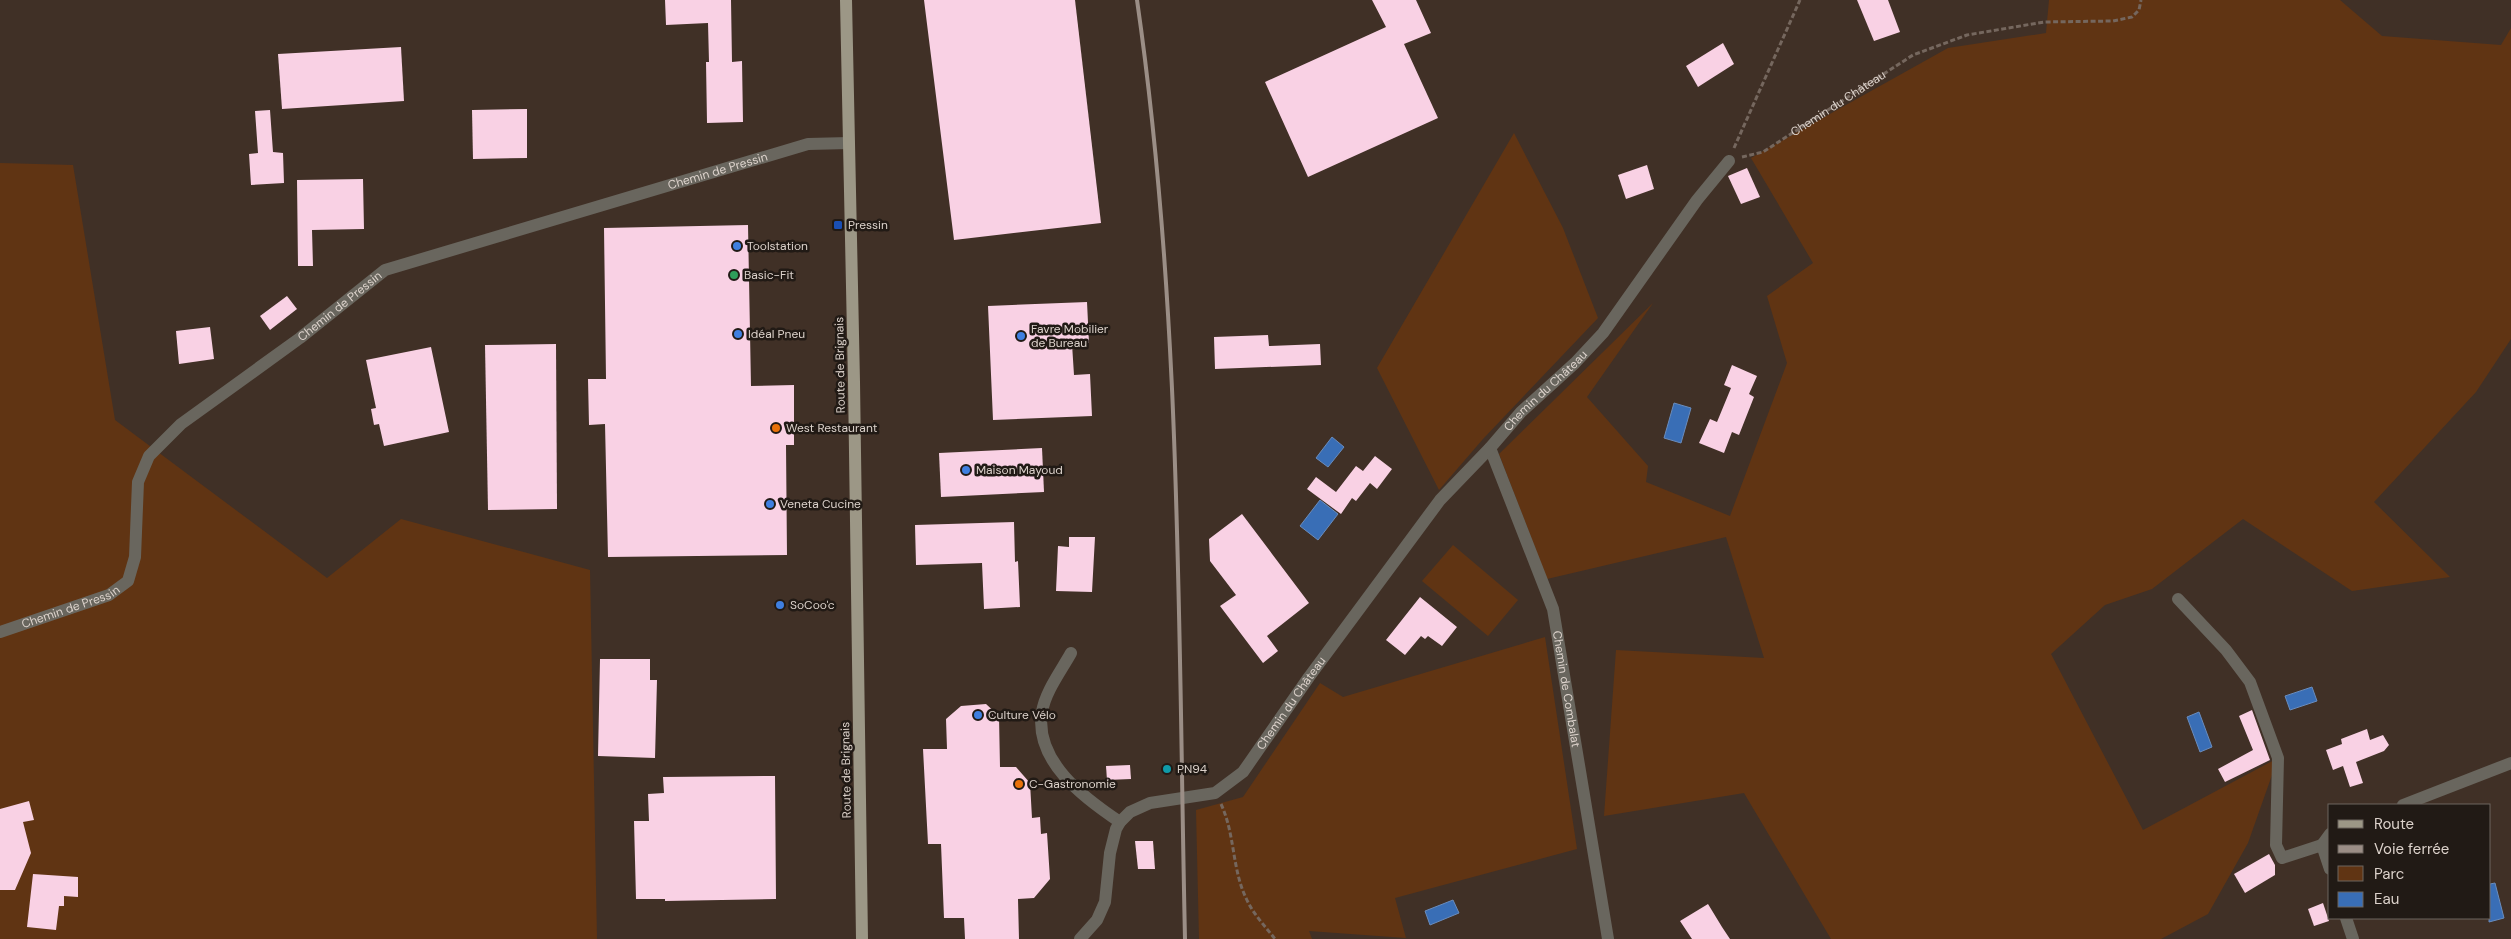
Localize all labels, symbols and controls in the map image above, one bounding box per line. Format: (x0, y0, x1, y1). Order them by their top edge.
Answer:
street label: Chemin du Château (1787, 67, 1889, 140)
street label: Chemin de Pressin (666, 148, 770, 193)
place label: Pressin (848, 217, 888, 233)
marker: Pressin (832, 219, 844, 231)
place label: Toolstation (747, 238, 808, 254)
marker: Toolstation (731, 240, 743, 252)
place label: Basic-Fit (744, 267, 794, 283)
street label: Chemin de Pressin (294, 268, 385, 345)
marker: Basic-Fit (728, 269, 740, 281)
street label: Route de Brignais (831, 317, 849, 413)
place label: Favre Mobilier de Bureau (1031, 321, 1109, 351)
place label: Idéal Pneu (748, 326, 805, 342)
marker: Idéal Pneu (732, 328, 744, 340)
marker: Favre Mobilier de Bureau (1015, 330, 1027, 342)
street label: Chemin du Château (1500, 347, 1591, 434)
place label: West Restaurant (786, 420, 878, 436)
marker: West Restaurant (770, 422, 782, 434)
place label: Maison Mayoud (976, 462, 1063, 478)
marker: Maison Mayoud (960, 464, 972, 476)
place label: Veneta Cucine (780, 496, 861, 512)
marker: Veneta Cucine (764, 498, 776, 510)
street label: Chemin de Pressin (19, 582, 123, 632)
place label: SoCoo'c (790, 597, 835, 613)
marker: SoCoo'c (774, 599, 786, 611)
street label: Chemin de Combalat (1549, 630, 1584, 749)
street label: Chemin du Château (1253, 653, 1329, 753)
place label: Culture Vélo (988, 707, 1056, 723)
marker: Culture Vélo (972, 709, 984, 721)
street label: Route de Brignais (837, 722, 855, 818)
place label: PN94 (1177, 761, 1207, 777)
marker: PN94 (1161, 763, 1173, 775)
place label: C-Gastronomie (1029, 776, 1116, 792)
marker: C-Gastronomie (1013, 778, 1025, 790)
legend (2328, 804, 2491, 919)
text: Route (2374, 814, 2414, 834)
text: Voie ferrée (2374, 839, 2449, 859)
text: Parc (2374, 864, 2404, 884)
text: Eau (2374, 889, 2399, 909)

